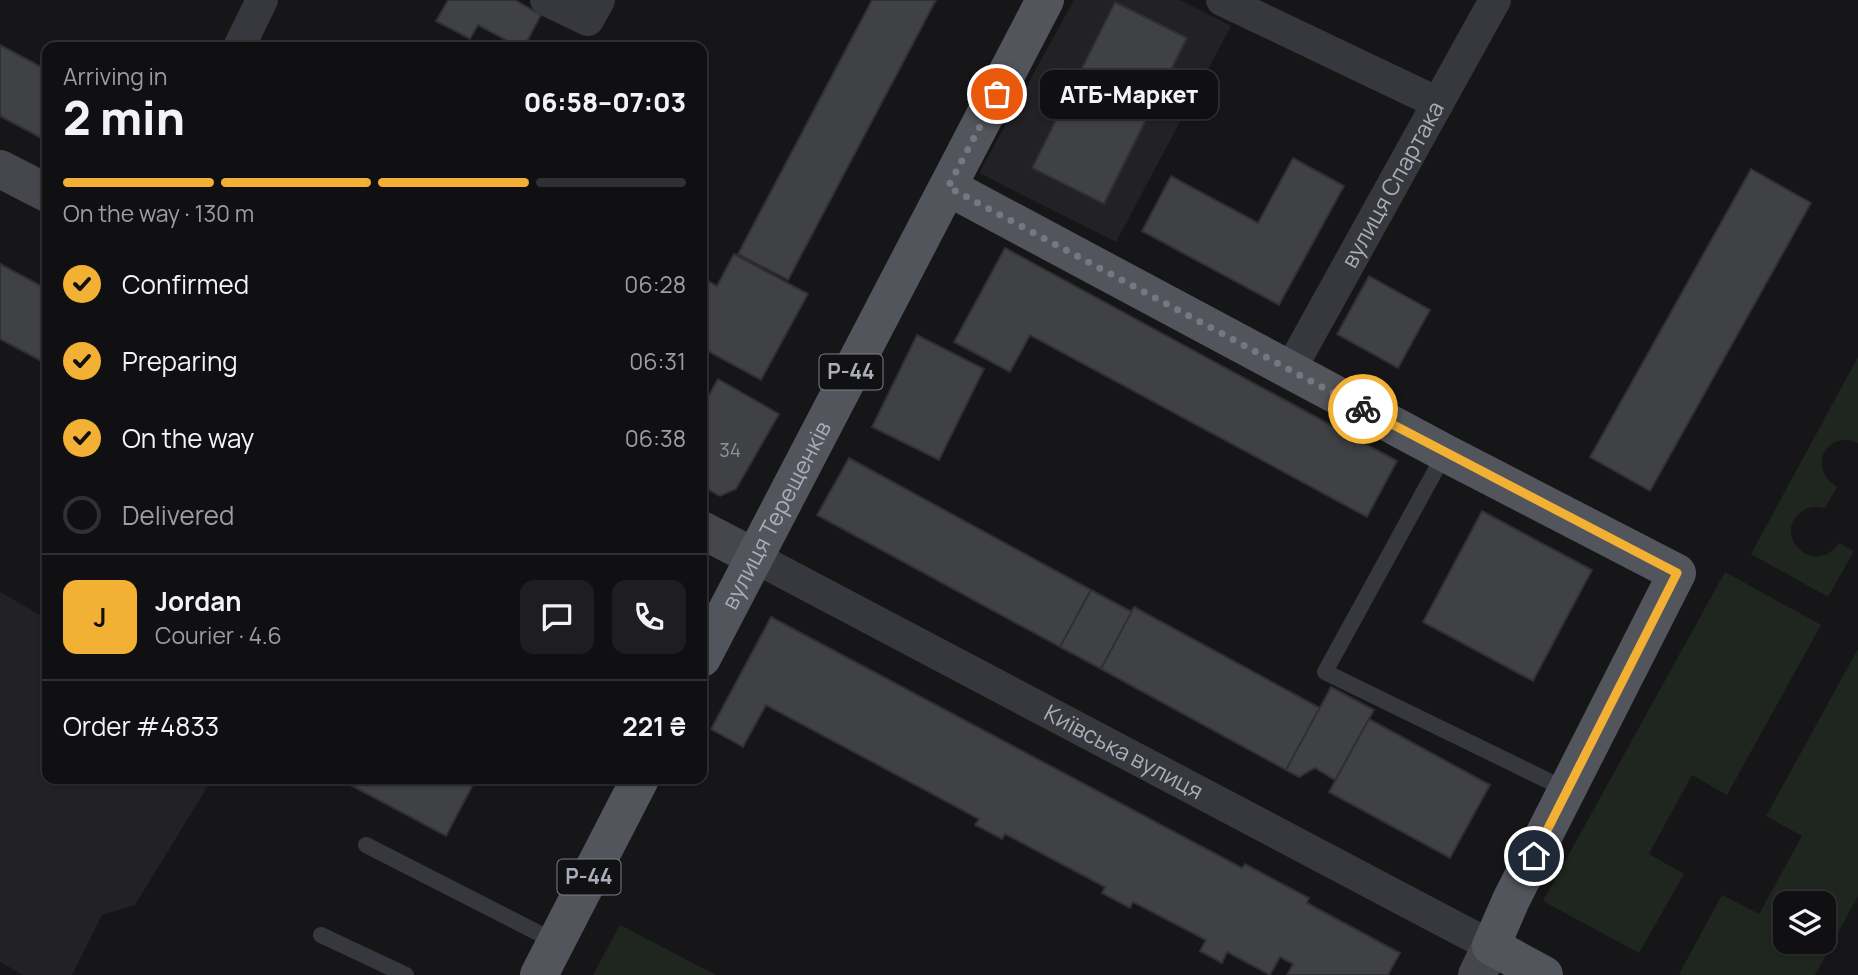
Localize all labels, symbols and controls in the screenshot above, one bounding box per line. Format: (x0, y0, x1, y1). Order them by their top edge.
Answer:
text: Arriving in (63, 60, 168, 92)
pin (967, 64, 1027, 124)
callout: АТБ-Маркет (1039, 70, 1218, 119)
icon: bag (978, 75, 1016, 113)
text: АТБ-Маркет (1060, 78, 1198, 110)
text: 06:58–07:03 (524, 84, 686, 120)
text: 2 min (63, 86, 185, 149)
street label: вулиця Спартака (1333, 95, 1451, 273)
text: On the way · 130 m (63, 197, 254, 229)
icon: check (63, 265, 101, 303)
text: Confirmed (122, 266, 249, 302)
text: 06:28 (624, 268, 686, 300)
icon: check (63, 342, 101, 380)
text: Preparing (122, 343, 238, 379)
text: 06:31 (629, 345, 686, 377)
road number: Р-44 (820, 354, 882, 390)
courier (1328, 374, 1398, 444)
icon: bike (1344, 390, 1382, 428)
street label: вулиця Терещенків (713, 415, 838, 615)
icon: check (63, 419, 101, 457)
text: On the way (122, 420, 254, 456)
text: 06:38 (625, 422, 686, 454)
house number: 34 (719, 437, 741, 463)
text: Delivered (122, 497, 234, 533)
button: chat (520, 580, 594, 654)
button: phone (612, 580, 686, 654)
text: Jordan (155, 583, 241, 619)
text: J (93, 599, 107, 635)
text: Courier · 4.6 (155, 619, 282, 651)
street label: Київська вулиця (1039, 696, 1209, 806)
text: Order #4833 (63, 708, 219, 744)
text: 221 ₴ (622, 708, 686, 744)
pin (1504, 826, 1564, 886)
icon: home (1515, 837, 1553, 875)
road number: Р-44 (558, 860, 620, 894)
map controls (1773, 891, 1836, 954)
button: layers (1773, 891, 1836, 954)

